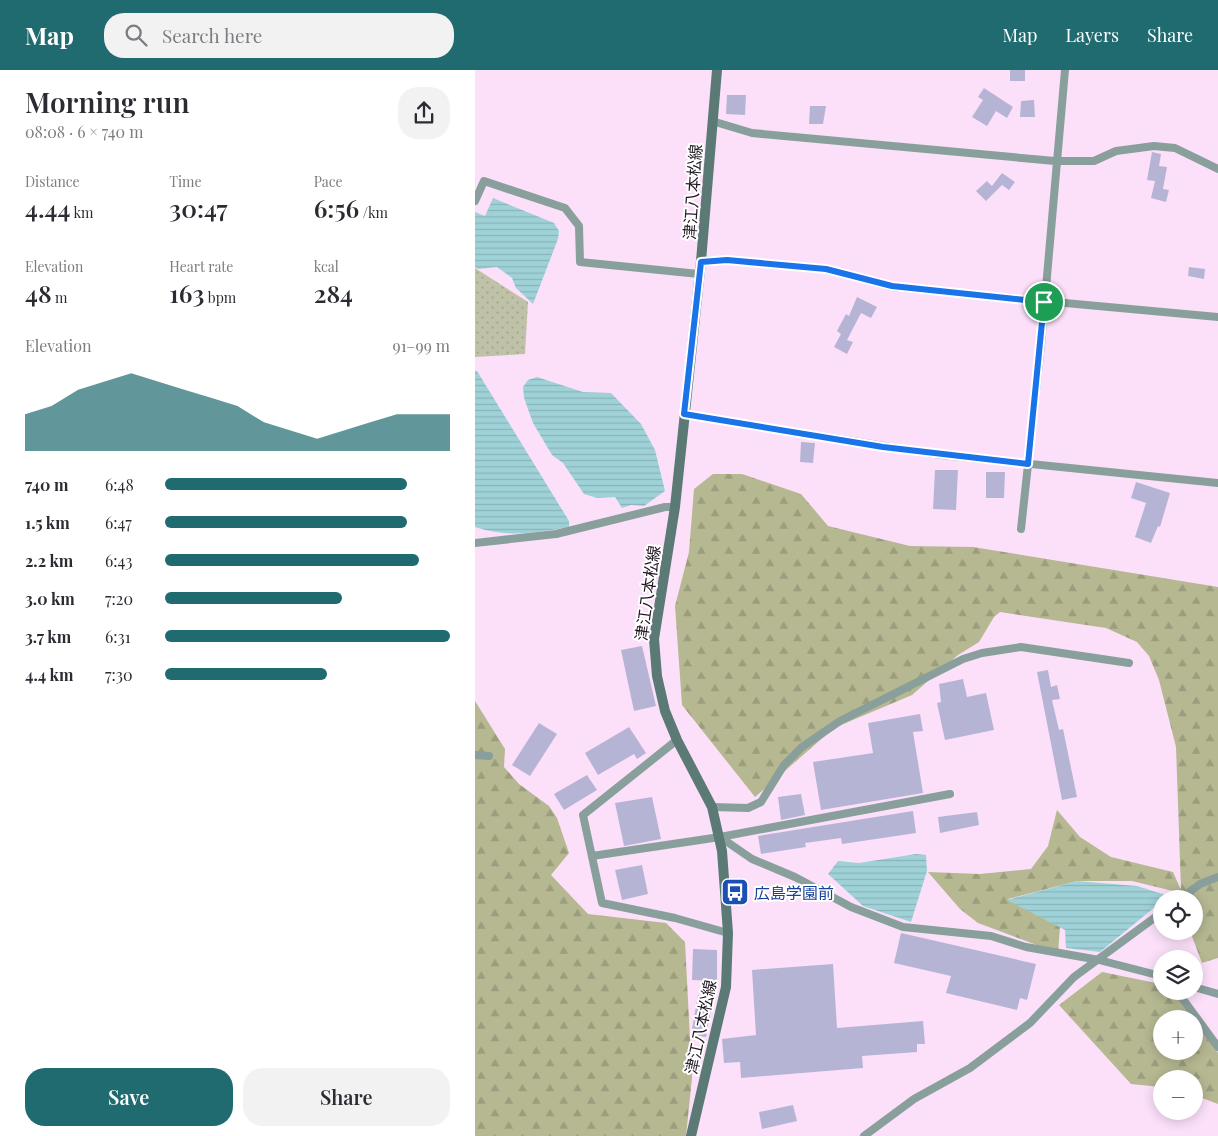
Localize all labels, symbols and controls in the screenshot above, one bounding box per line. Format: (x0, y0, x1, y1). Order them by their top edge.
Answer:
search box (104, 13, 454, 58)
text: Map (25, 19, 74, 51)
icon: search (122, 21, 150, 49)
text: Search here (162, 22, 262, 48)
text: Map (1002, 23, 1037, 47)
text: Layers (1065, 23, 1119, 47)
text: Share (1147, 23, 1193, 47)
text: Morning run (25, 83, 189, 120)
button: share (398, 87, 450, 139)
text: 08:08 · 6 × 740 m (25, 121, 143, 142)
street label: 津江八本松線 (678, 143, 706, 241)
text: Distance (25, 172, 80, 191)
text: Time (169, 172, 202, 191)
text: Pace (314, 172, 343, 191)
text: 4.44 (25, 191, 70, 224)
text: 30:47 (169, 191, 228, 224)
text: 6:56 (314, 191, 359, 224)
text: km (70, 203, 94, 222)
text: /km (359, 203, 388, 222)
text: Elevation (25, 257, 83, 276)
text: Heart rate (169, 257, 233, 276)
text: kcal (314, 257, 339, 276)
text: 48 (25, 276, 52, 309)
text: 163 (169, 276, 204, 309)
text: 284 (314, 276, 353, 309)
pin (1023, 281, 1065, 323)
text: m (52, 288, 68, 307)
text: bpm (204, 288, 236, 307)
icon: arrive (1030, 288, 1058, 316)
text: Elevation (25, 335, 92, 356)
text: 91–99 m (393, 335, 450, 356)
text: 740 m (25, 474, 68, 495)
text: 6:48 (105, 474, 134, 495)
text: 1.5 km (25, 512, 70, 533)
text: 6:47 (105, 512, 132, 533)
street label: 津江八本松線 (630, 544, 664, 642)
text: 2.2 km (25, 550, 73, 571)
text: 6:43 (105, 550, 132, 571)
text: 3.0 km (25, 588, 75, 609)
text: 7:20 (105, 588, 133, 609)
text: 3.7 km (25, 626, 71, 647)
text: 6:31 (105, 626, 131, 647)
text: 4.4 km (25, 664, 73, 685)
text: 7:30 (105, 664, 133, 685)
bus stop icon: 広島学園前 (720, 877, 750, 907)
place label: 広島学園前 (754, 882, 834, 903)
map controls (1153, 890, 1203, 1120)
button: locate (1153, 890, 1203, 940)
button: layers (1153, 950, 1203, 1000)
street label: 津江八本松線 (680, 978, 720, 1076)
button: + (1153, 1010, 1203, 1060)
button: Save (25, 1068, 233, 1126)
button: Share (243, 1068, 450, 1126)
button: − (1153, 1070, 1203, 1120)

